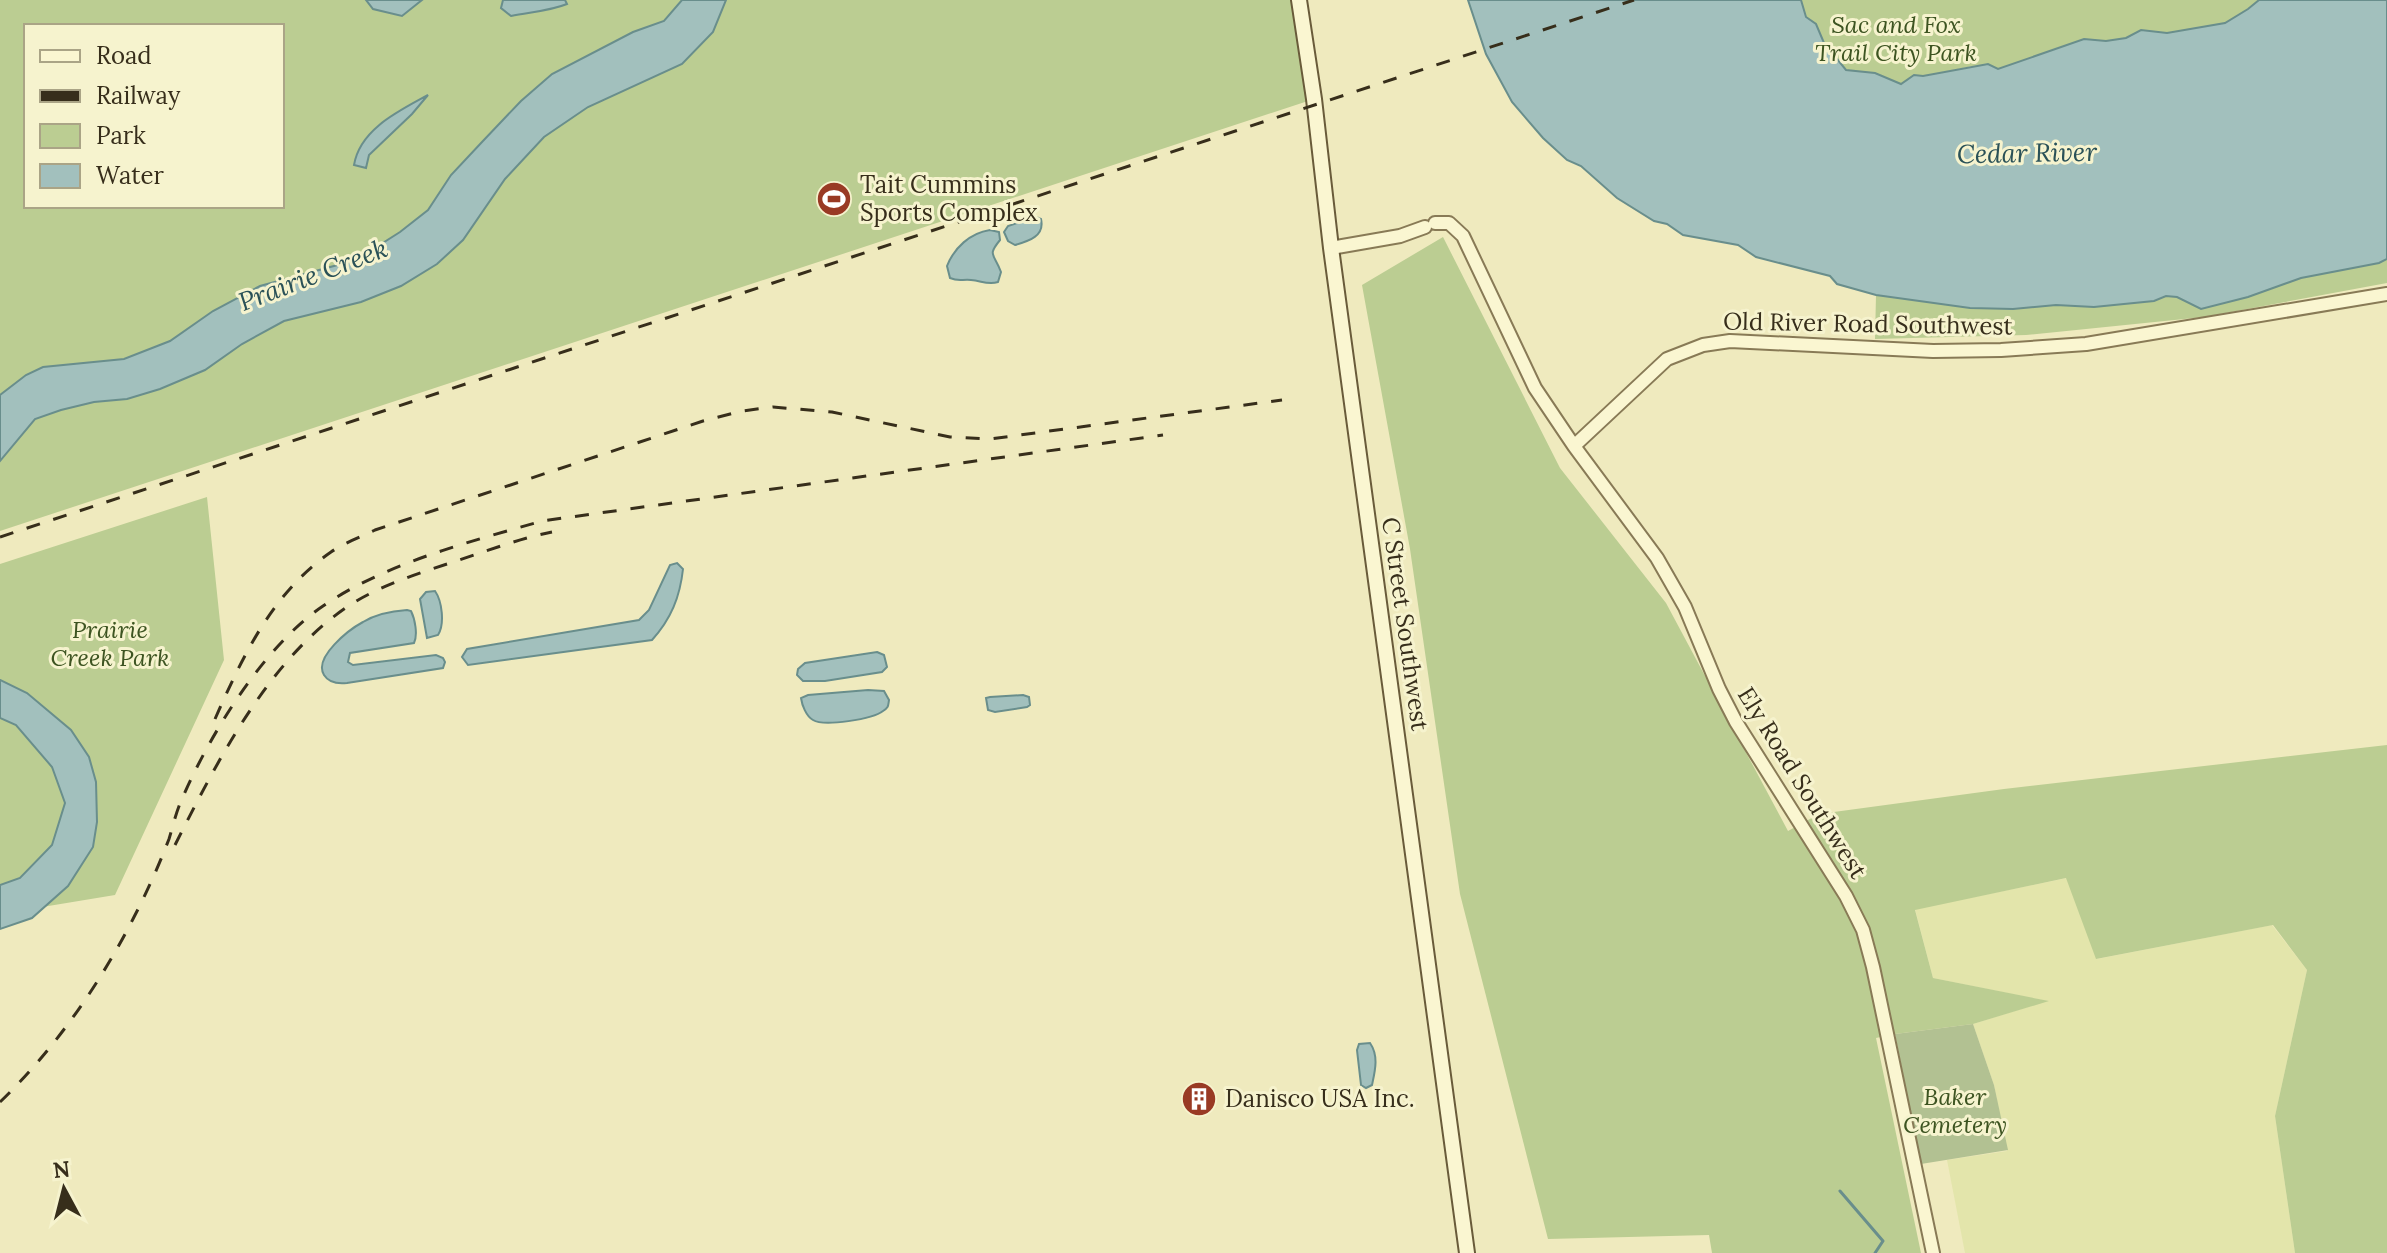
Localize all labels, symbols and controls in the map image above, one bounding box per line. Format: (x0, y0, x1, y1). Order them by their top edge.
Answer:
park label: Sac and Fox Trail City Park (1815, 9, 1977, 68)
legend (24, 24, 284, 208)
text: Road (96, 40, 152, 71)
text: Railway (96, 80, 181, 111)
text: Park (96, 120, 146, 151)
water label: Cedar River (1957, 135, 2098, 170)
text: Water (96, 160, 164, 191)
place label: Tait Cummins Sports Complex (860, 169, 1038, 228)
sports icon: Tait Cummins Sports Complex (815, 180, 853, 218)
water label: Prairie Creek (234, 231, 392, 318)
street label: Old River Road Southwest (1723, 305, 2014, 342)
street label: C Street Southwest (1375, 515, 1436, 733)
park label: Prairie Creek Park (50, 614, 170, 673)
street label: Ely Road Southwest (1731, 681, 1874, 885)
building icon: Danisco USA Inc. (1180, 1080, 1218, 1118)
park label: Baker Cemetery (1903, 1081, 2007, 1140)
place label: Danisco USA Inc. (1225, 1083, 1415, 1114)
north arrow (24, 1149, 104, 1229)
text: N (51, 1154, 72, 1184)

